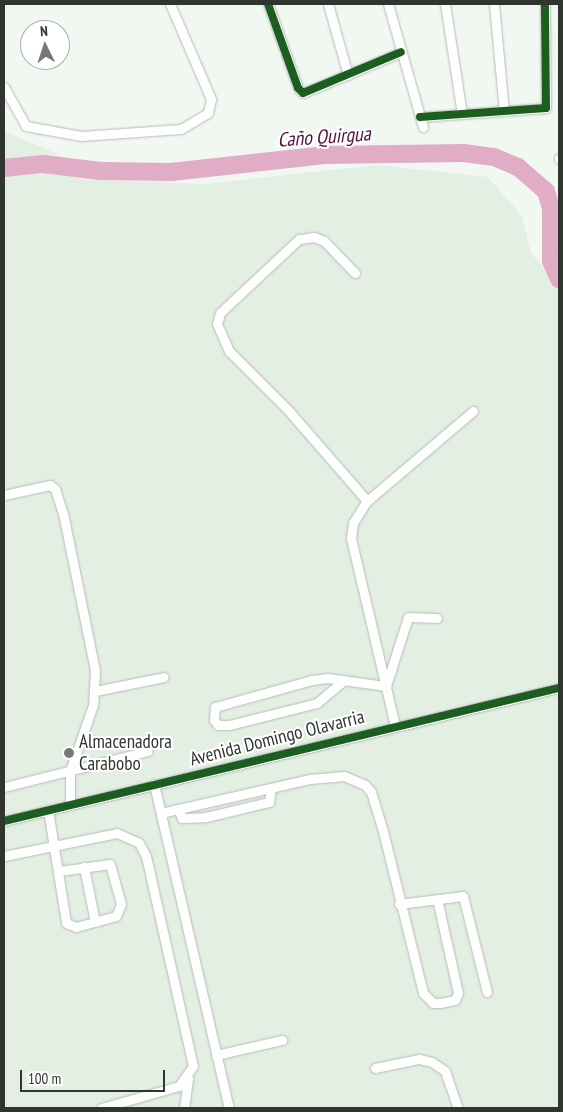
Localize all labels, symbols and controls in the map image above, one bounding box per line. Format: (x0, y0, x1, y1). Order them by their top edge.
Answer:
north arrow (20, 20, 70, 70)
text: N (40, 22, 48, 40)
water label: Caño Quirgua (277, 122, 371, 152)
street label: Avenida Domingo Olavarria (187, 705, 367, 771)
place label: Almacenadora Carabobo (79, 731, 172, 775)
marker: Almacenadora Carabobo (63, 747, 75, 759)
scale bar (22, 1060, 168, 1092)
text: 100 m (28, 1069, 61, 1088)

